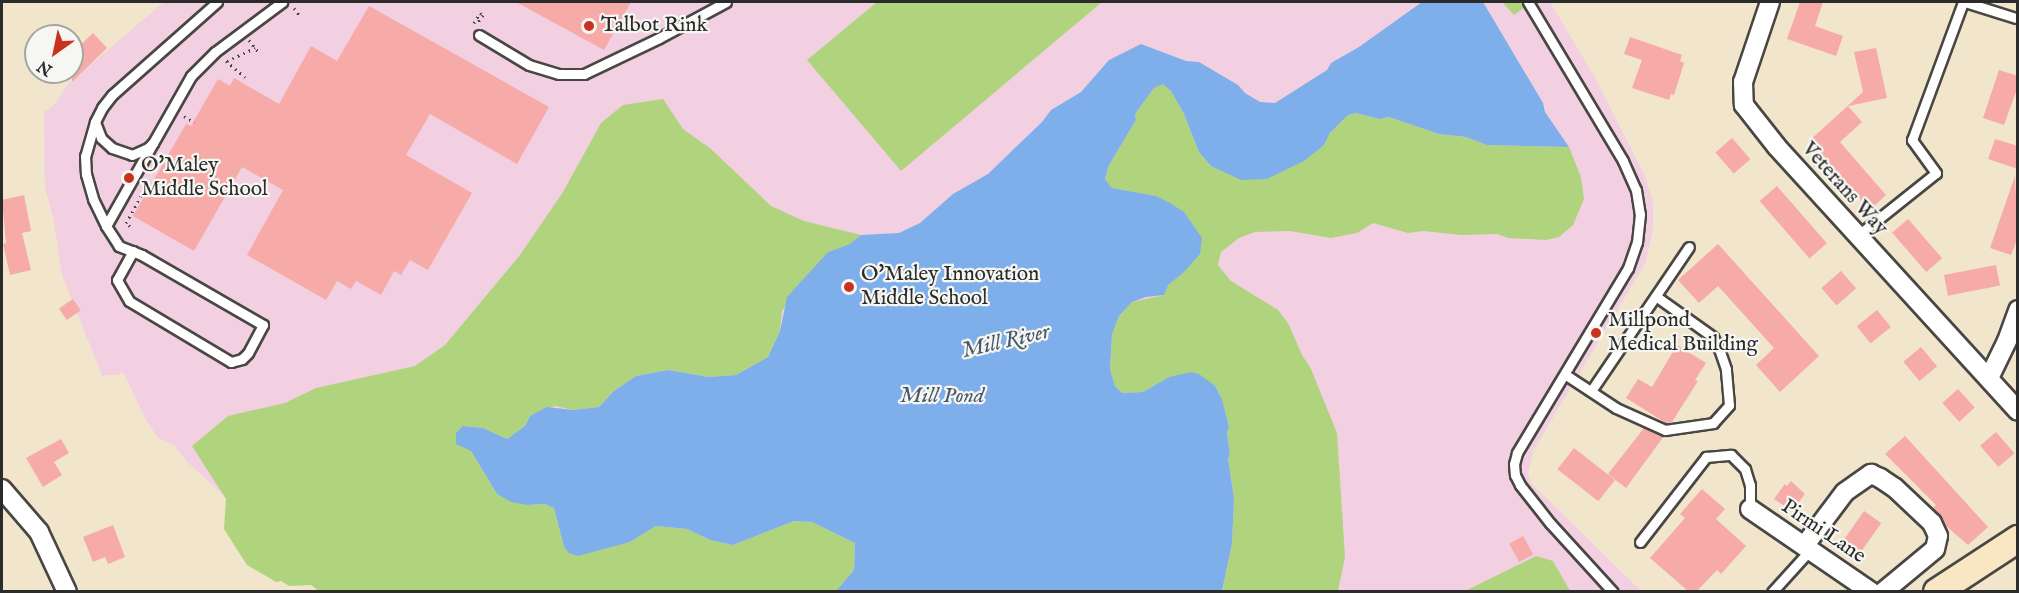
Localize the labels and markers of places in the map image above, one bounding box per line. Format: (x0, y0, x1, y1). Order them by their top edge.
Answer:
place label: Talbot Rink (601, 13, 708, 39)
marker: Talbot Rink (582, 19, 596, 33)
place label: O'Maley Middle School (141, 153, 268, 203)
marker: O'Maley Middle School (122, 171, 136, 185)
place label: O'Maley Innovation Middle School (861, 262, 1039, 312)
marker: O'Maley Innovation Middle School (842, 280, 856, 294)
place label: Millpond Medical Building (1608, 308, 1758, 358)
marker: Millpond Medical Building (1589, 326, 1603, 340)

